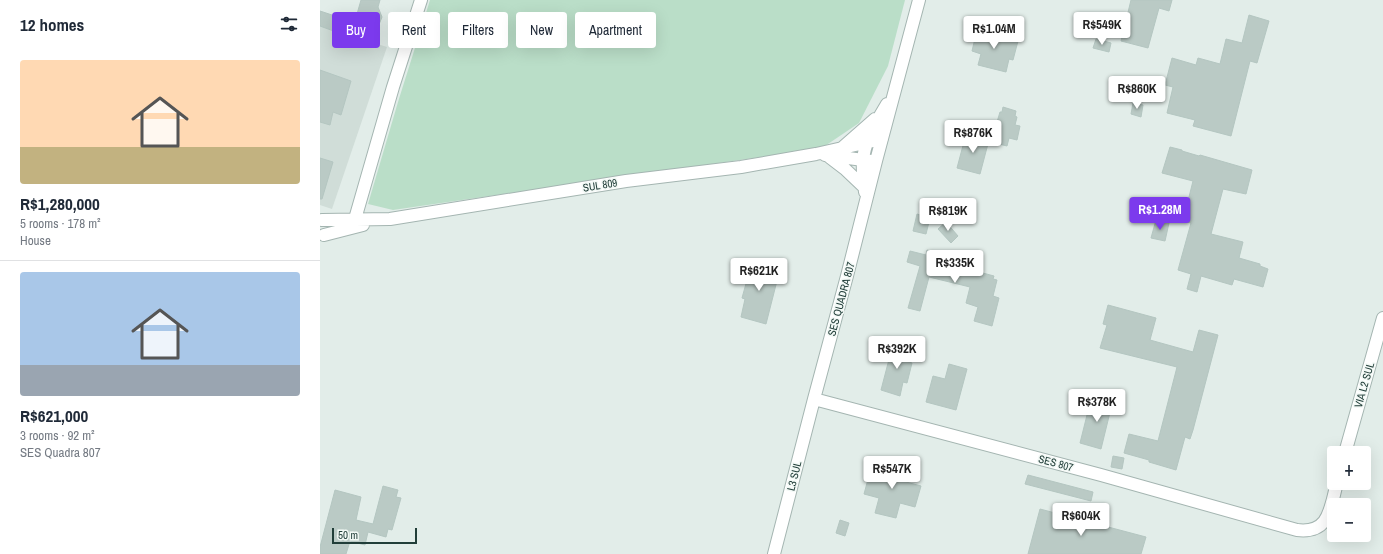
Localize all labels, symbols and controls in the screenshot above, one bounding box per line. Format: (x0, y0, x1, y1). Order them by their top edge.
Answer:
chip: Buy (332, 12, 380, 48)
chip: Rent (388, 12, 440, 48)
chip: Filters (448, 12, 508, 48)
chip: New (516, 12, 567, 48)
chip: Apartment (575, 12, 656, 48)
pin: R$549K (1069, 12, 1135, 46)
text: 12 homes (20, 13, 84, 36)
icon: filters (278, 13, 300, 35)
pin: R$1.04M (957, 16, 1031, 50)
text: R$549K (1082, 16, 1122, 33)
text: R$1.04M (972, 20, 1016, 37)
pin: R$860K (1104, 76, 1170, 110)
text: R$860K (1117, 80, 1157, 97)
icon: home (124, 86, 196, 158)
pin: R$876K (940, 120, 1006, 154)
text: R$876K (953, 124, 993, 141)
street label: SUL 809 (582, 175, 618, 195)
text: R$1,280,000 (20, 192, 100, 215)
pin: R$1.28M (1123, 197, 1197, 231)
pin: R$819K (915, 198, 981, 232)
text: R$1.28M (1138, 201, 1182, 218)
text: R$819K (928, 202, 968, 219)
text: 5 rooms · 178 m² (20, 215, 101, 232)
text: House (20, 232, 51, 249)
pin: R$335K (922, 250, 988, 284)
text: R$335K (935, 254, 975, 271)
pin: R$621K (726, 258, 792, 292)
street label: SES QUADRA 807 (824, 260, 858, 338)
text: R$621K (739, 262, 779, 279)
icon: home (124, 298, 196, 370)
pin: R$392K (864, 336, 930, 370)
text: R$392K (877, 340, 917, 357)
street label: VIA L2 SUL (1351, 361, 1377, 409)
pin: R$378K (1064, 389, 1130, 423)
text: R$378K (1077, 393, 1117, 410)
text: R$621,000 (20, 404, 88, 427)
text: 3 rooms · 92 m² (20, 427, 95, 444)
text: SES Quadra 807 (20, 444, 101, 461)
map controls (1327, 446, 1371, 542)
button: + (1327, 446, 1371, 490)
street label: SES 807 (1037, 452, 1075, 474)
pin: R$547K (859, 456, 925, 490)
street label: L3 SUL (784, 460, 804, 492)
text: R$547K (872, 460, 912, 477)
button: − (1327, 498, 1371, 542)
pin: R$604K (1048, 503, 1114, 537)
text: R$604K (1061, 507, 1101, 524)
scale bar (332, 526, 417, 545)
text: 50 m (338, 528, 358, 542)

